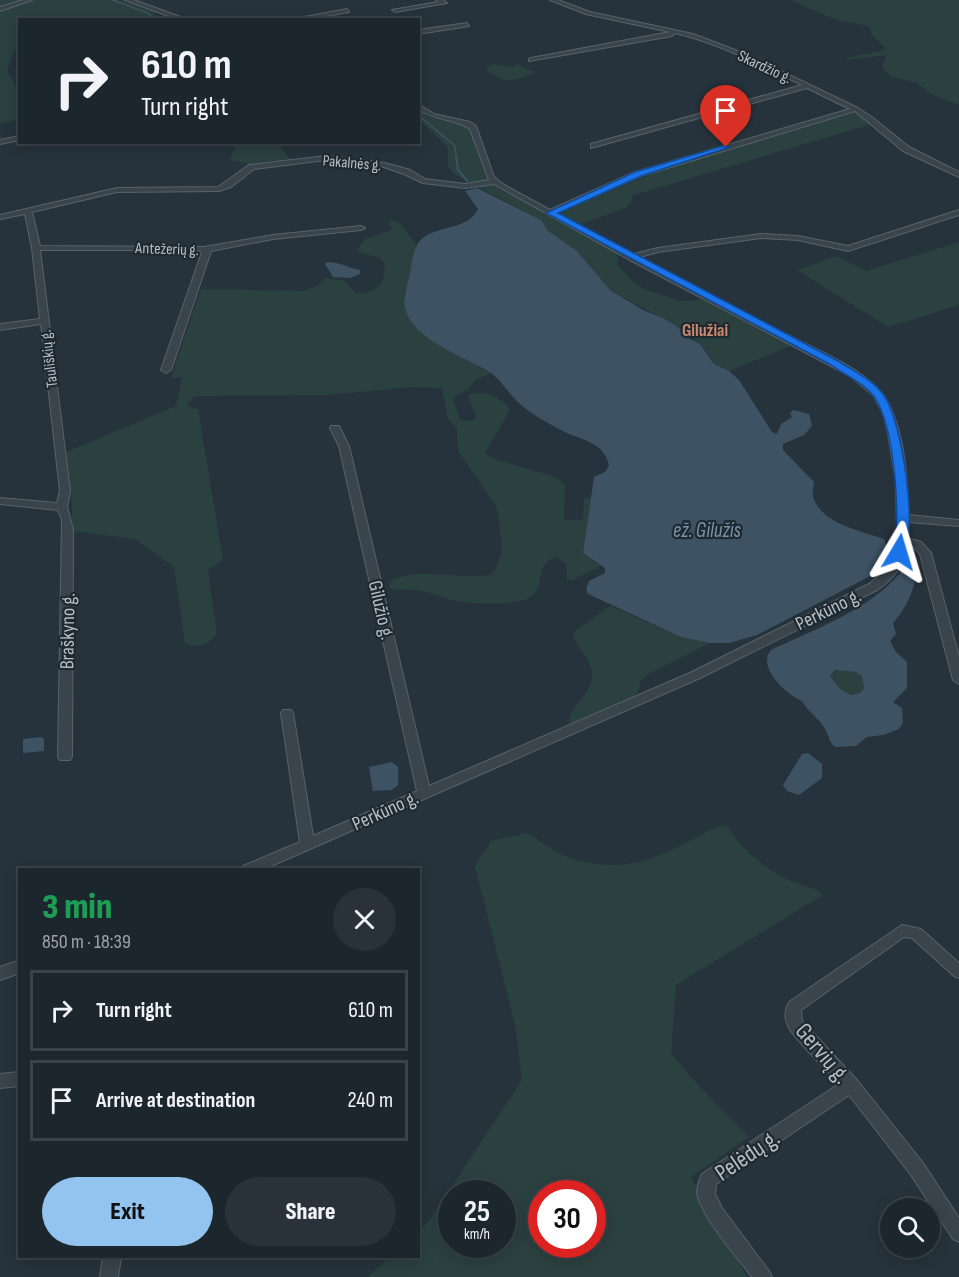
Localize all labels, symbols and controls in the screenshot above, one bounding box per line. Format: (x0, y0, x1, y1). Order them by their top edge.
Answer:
text: 610 m (141, 40, 232, 91)
icon: right (42, 42, 120, 120)
street label: Skardžio g. (734, 47, 794, 88)
pin (700, 85, 751, 147)
text: Turn right (141, 91, 228, 123)
icon: arrive (709, 94, 742, 127)
street label: Pakalnės g. (322, 151, 382, 176)
street label: Antežerių g. (134, 239, 199, 260)
district label: Gilužiai (682, 320, 728, 341)
street label: Tauliškių g. (37, 329, 62, 389)
water label: ež. Gilužis (673, 518, 742, 543)
position arrow (867, 520, 931, 584)
street label: Gilužio g. (363, 578, 399, 642)
street label: Perkūno g. (792, 584, 865, 636)
street label: Braškyno g. (55, 593, 81, 669)
street label: Perkūno g. (349, 786, 422, 836)
text: 3 min (42, 886, 112, 929)
button: close (333, 888, 396, 951)
text: 850 m · 18:39 (42, 930, 131, 954)
icon: right (45, 994, 78, 1027)
text: Turn right (96, 997, 172, 1024)
text: 610 m (348, 997, 393, 1024)
street label: Gervių g. (789, 1017, 856, 1090)
icon: arrive (45, 1084, 78, 1117)
text: Arrive at destination (96, 1087, 255, 1114)
text: 240 m (347, 1087, 393, 1114)
street label: Pelėdų g. (709, 1123, 785, 1188)
button: Exit (42, 1177, 213, 1246)
button: Share (225, 1177, 396, 1246)
speed limit sign: 30 (528, 1180, 606, 1258)
text: 25 (464, 1194, 490, 1230)
map controls (880, 1198, 940, 1258)
button: search (880, 1198, 940, 1258)
text: km/h (464, 1225, 490, 1244)

